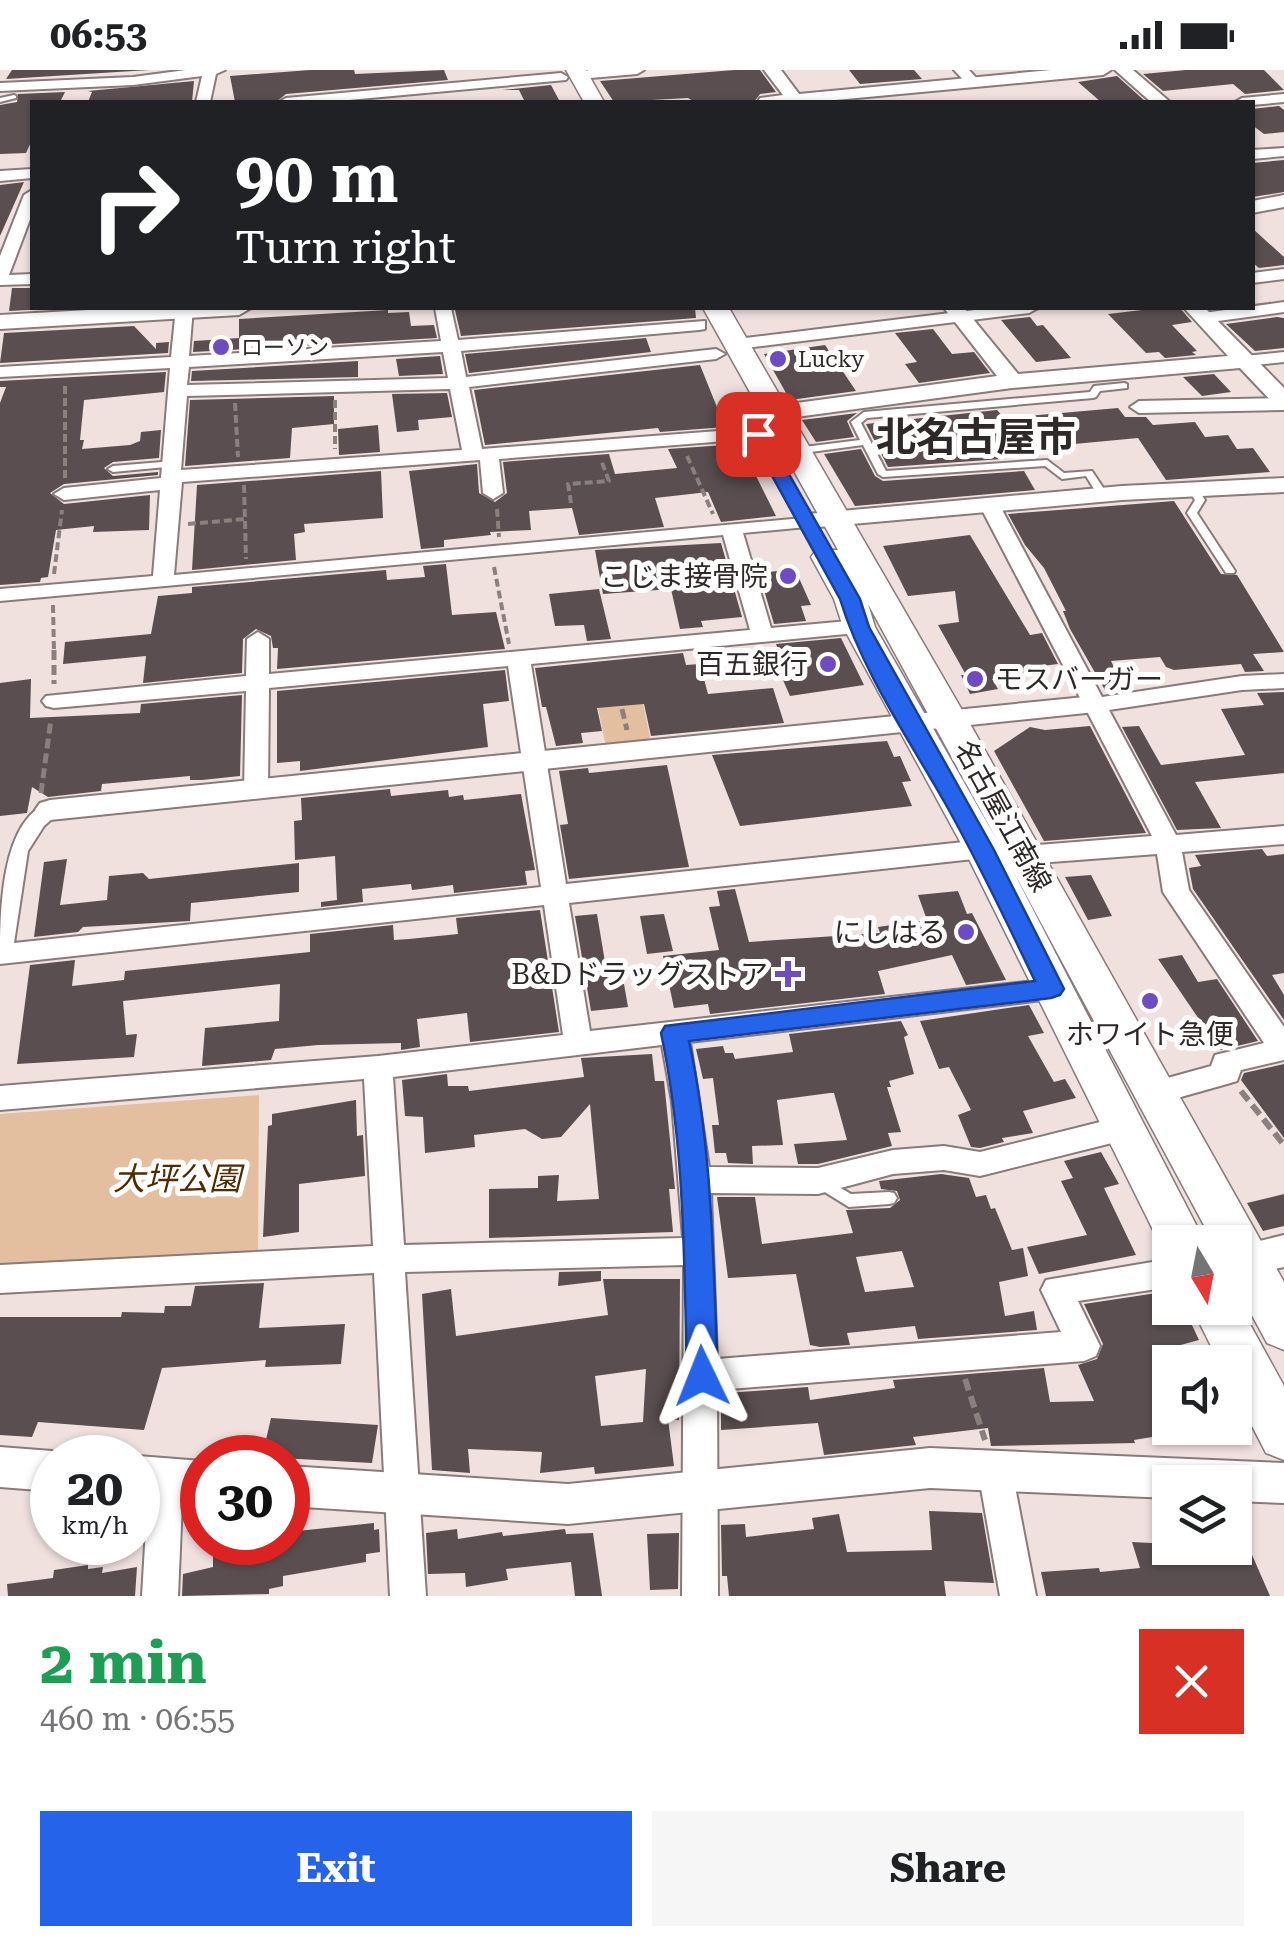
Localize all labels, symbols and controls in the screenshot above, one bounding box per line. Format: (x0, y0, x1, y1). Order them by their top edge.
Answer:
text: 06:53 (50, 13, 147, 57)
text: 90 m (235, 137, 399, 219)
icon: right (70, 140, 200, 270)
text: Turn right (235, 221, 456, 274)
place label: ローソン (241, 335, 329, 360)
marker: ローソン (210, 336, 232, 358)
place label: Lucky (798, 347, 864, 372)
marker: Lucky (767, 348, 789, 370)
pin (716, 392, 801, 477)
icon: arrive (731, 407, 786, 462)
district label: 北名古屋市 (876, 414, 1076, 461)
place label: こじま接骨院 (600, 560, 768, 593)
marker: こじま接骨院 (777, 565, 799, 587)
place label: 百五銀行 (696, 648, 808, 681)
marker: 百五銀行 (817, 653, 839, 675)
place label: モスバーガー (995, 663, 1163, 696)
marker: モスバーガー (964, 668, 986, 690)
street label: 名古屋江南線 (948, 735, 1058, 897)
place label: にしはる (834, 916, 946, 949)
marker: にしはる (955, 921, 977, 943)
place label: B&Dドラッグストア (511, 958, 768, 991)
marker: B&Dドラッグストア (777, 963, 799, 985)
marker: ホワイト急便 (1139, 990, 1161, 1012)
place label: ホワイト急便 (1066, 1018, 1234, 1051)
park label: 大坪公園 (113, 1160, 245, 1198)
north arrow (1152, 1225, 1252, 1325)
map controls (1152, 1225, 1252, 1565)
position arrow (650, 1324, 754, 1428)
button: sound (1152, 1345, 1252, 1445)
speed limit sign: 30 (180, 1435, 310, 1565)
text: 20 (67, 1459, 123, 1517)
button: layers (1152, 1465, 1252, 1565)
text: km/h (62, 1511, 128, 1540)
text: 2 min (40, 1627, 207, 1698)
button: close (1139, 1629, 1244, 1734)
text: 460 m · 06:55 (40, 1700, 235, 1738)
button: Exit (40, 1811, 632, 1926)
button: Share (652, 1811, 1244, 1926)

